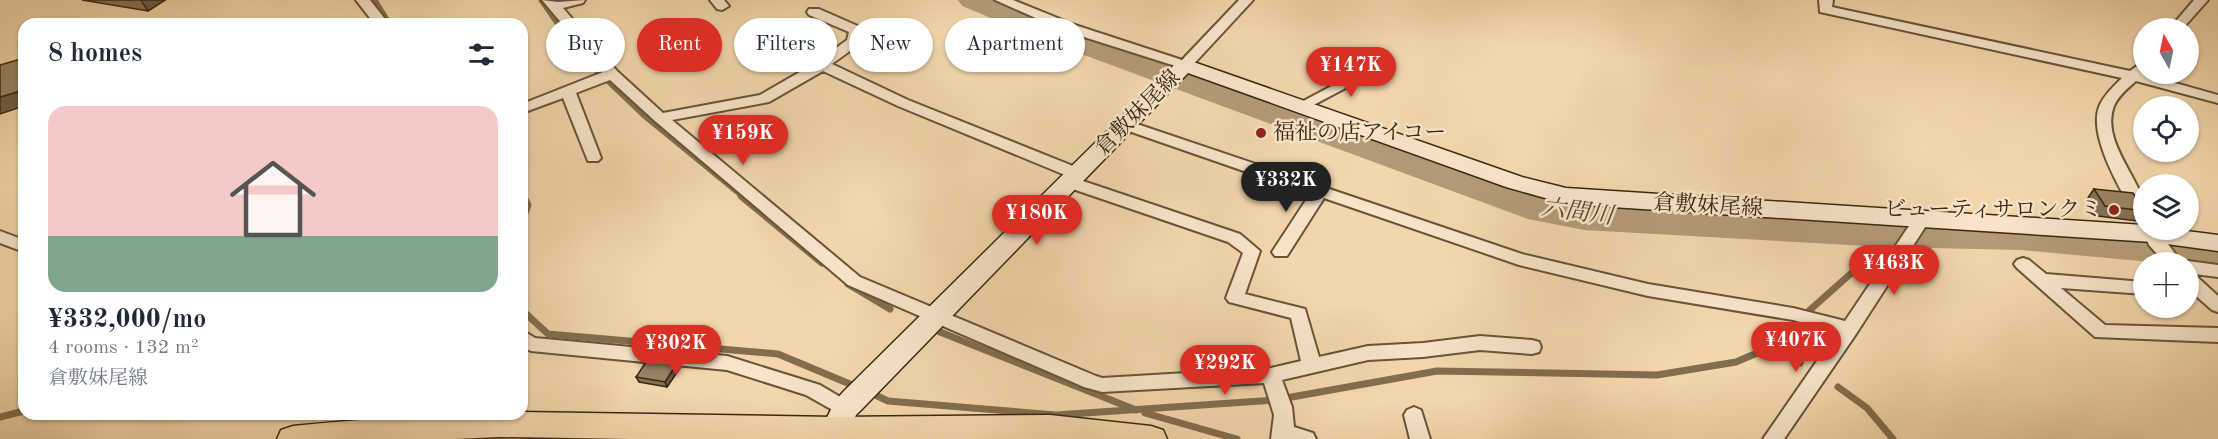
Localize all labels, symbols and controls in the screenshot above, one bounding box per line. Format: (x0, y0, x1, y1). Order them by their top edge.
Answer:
chip: Buy (546, 18, 625, 72)
chip: Rent (637, 18, 722, 72)
chip: Filters (734, 18, 837, 72)
chip: New (849, 18, 933, 72)
chip: Apartment (945, 18, 1085, 72)
north arrow (2133, 18, 2199, 84)
map controls (2133, 18, 2199, 318)
icon: filters (465, 38, 498, 71)
text: 8 homes (48, 41, 142, 67)
pin: ¥147K (1309, 47, 1393, 98)
text: ¥147K (1320, 56, 1382, 76)
street label: 倉敷妹尾線 (1090, 65, 1185, 160)
button: locate (2133, 96, 2199, 162)
pin: ¥159K (701, 115, 785, 166)
place label: 福祉の店アイコー (1273, 120, 1446, 144)
text: ¥159K (712, 124, 774, 144)
marker: 福祉の店アイコー (1254, 126, 1268, 140)
icon: home (219, 145, 327, 253)
pin: ¥332K (1244, 162, 1328, 213)
text: ¥332K (1255, 171, 1317, 191)
button: layers (2133, 174, 2199, 240)
street label: 倉敷妹尾線 (1652, 190, 1764, 220)
pin: ¥180K (995, 195, 1079, 246)
water label: 六間川 (1540, 195, 1617, 230)
place label: ビューティサロンクミ (1884, 198, 2102, 221)
marker: ビューティサロンクミ (2107, 203, 2121, 217)
text: ¥180K (1006, 204, 1068, 224)
pin: ¥463K (1852, 245, 1936, 296)
button: + (2133, 252, 2199, 318)
text: ¥463K (1863, 254, 1925, 274)
text: ¥332,000/mo (48, 307, 206, 333)
pin: ¥407K (1754, 322, 1838, 373)
pin: ¥302K (634, 325, 718, 376)
text: ¥407K (1765, 331, 1827, 351)
text: ¥302K (645, 334, 707, 354)
text: 4 rooms · 132 m² (48, 338, 198, 358)
pin: ¥292K (1183, 345, 1267, 396)
text: ¥292K (1194, 354, 1256, 374)
text: 倉敷妹尾線 (48, 369, 148, 389)

